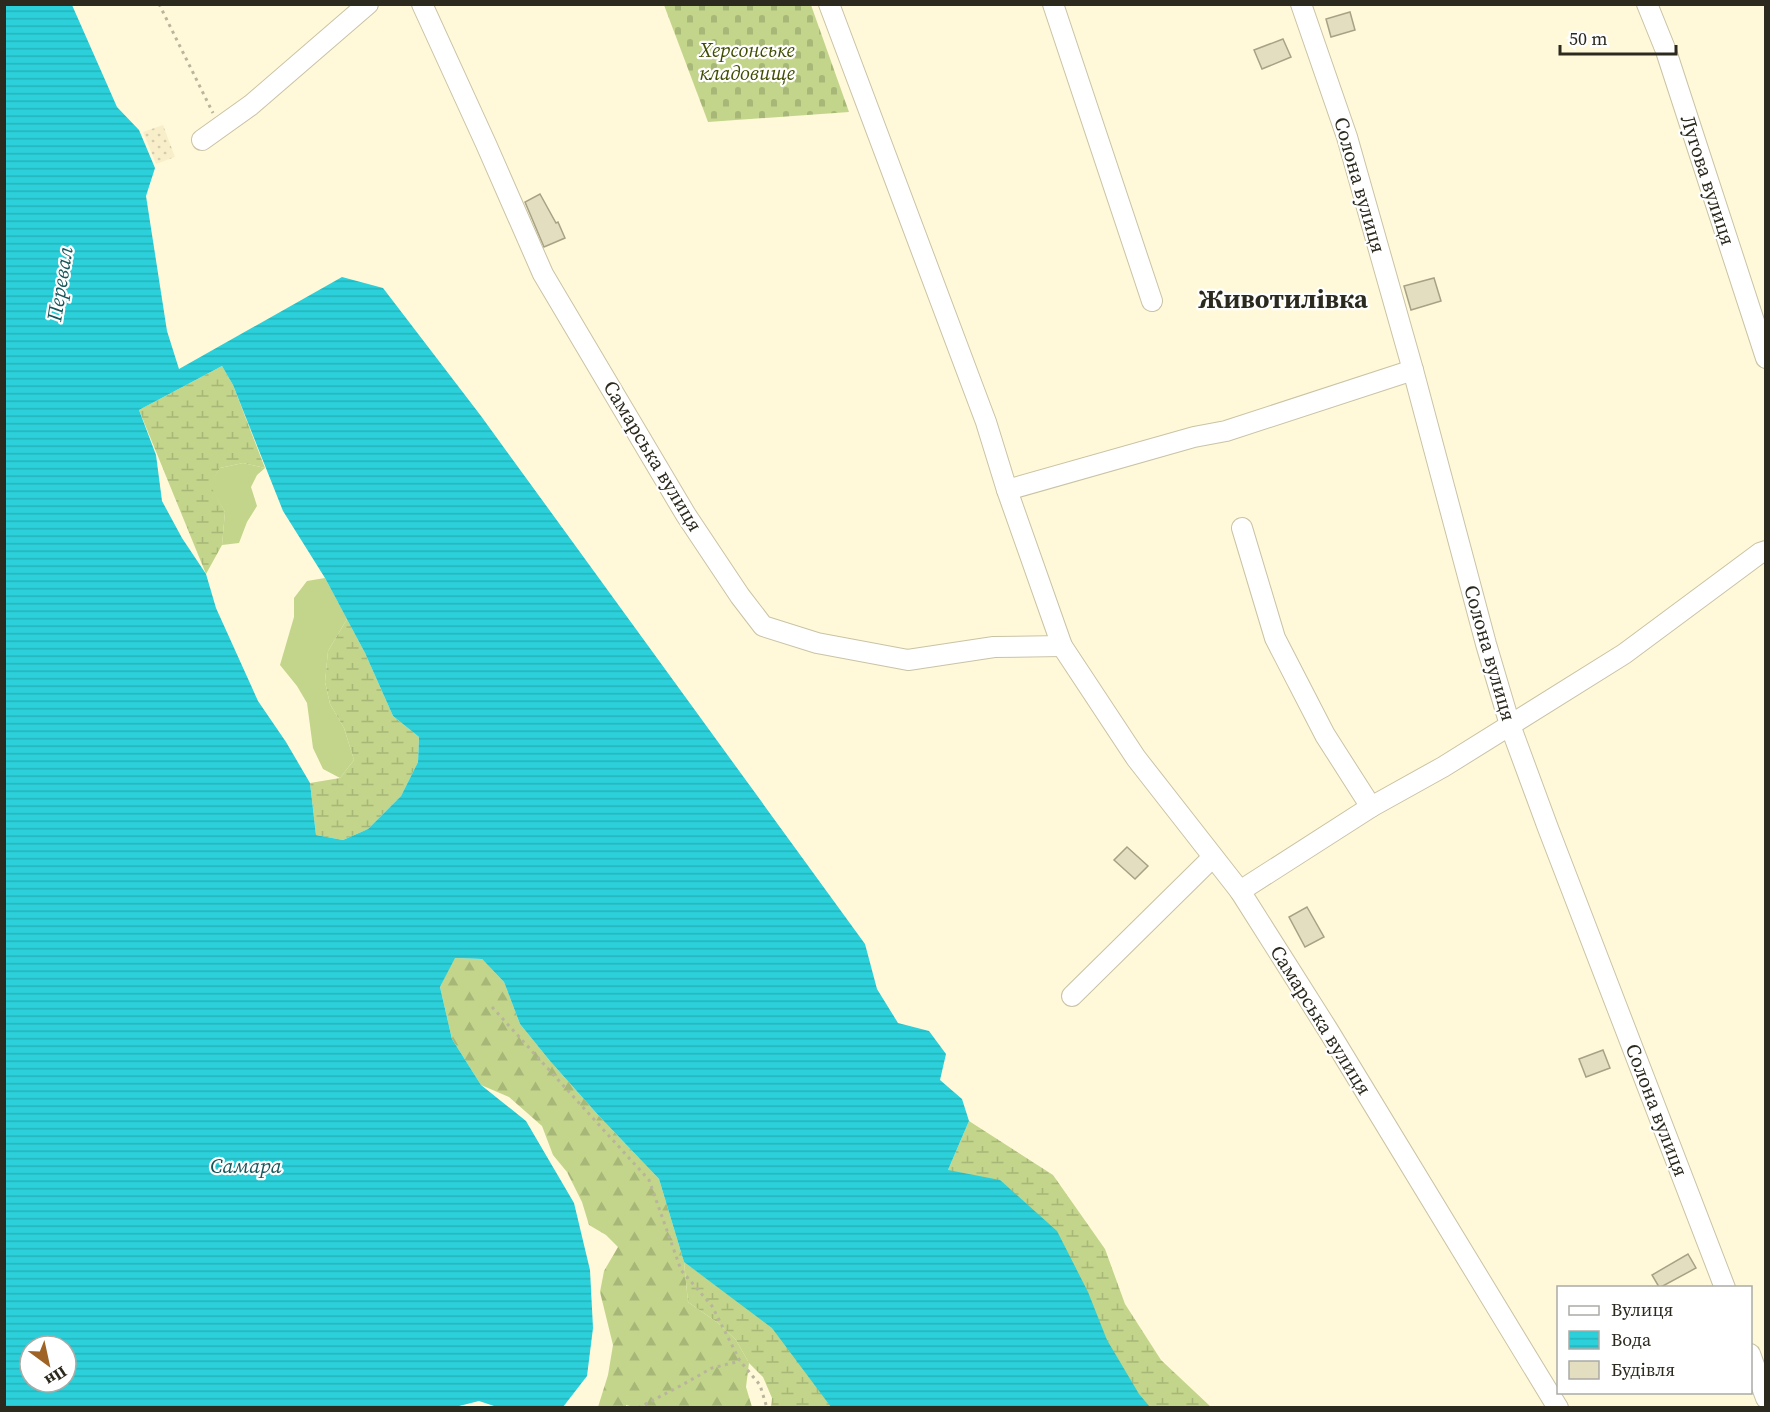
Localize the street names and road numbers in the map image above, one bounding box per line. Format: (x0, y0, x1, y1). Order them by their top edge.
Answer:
street label: Лугова вулиця (1674, 111, 1742, 249)
street label: Солона вулиця (1327, 114, 1393, 256)
street label: Самарська вулиця (597, 375, 709, 537)
street label: Солона вулиця (1457, 582, 1523, 724)
street label: Самарська вулиця (1264, 940, 1378, 1100)
street label: Солона вулиця (1619, 1040, 1695, 1180)

